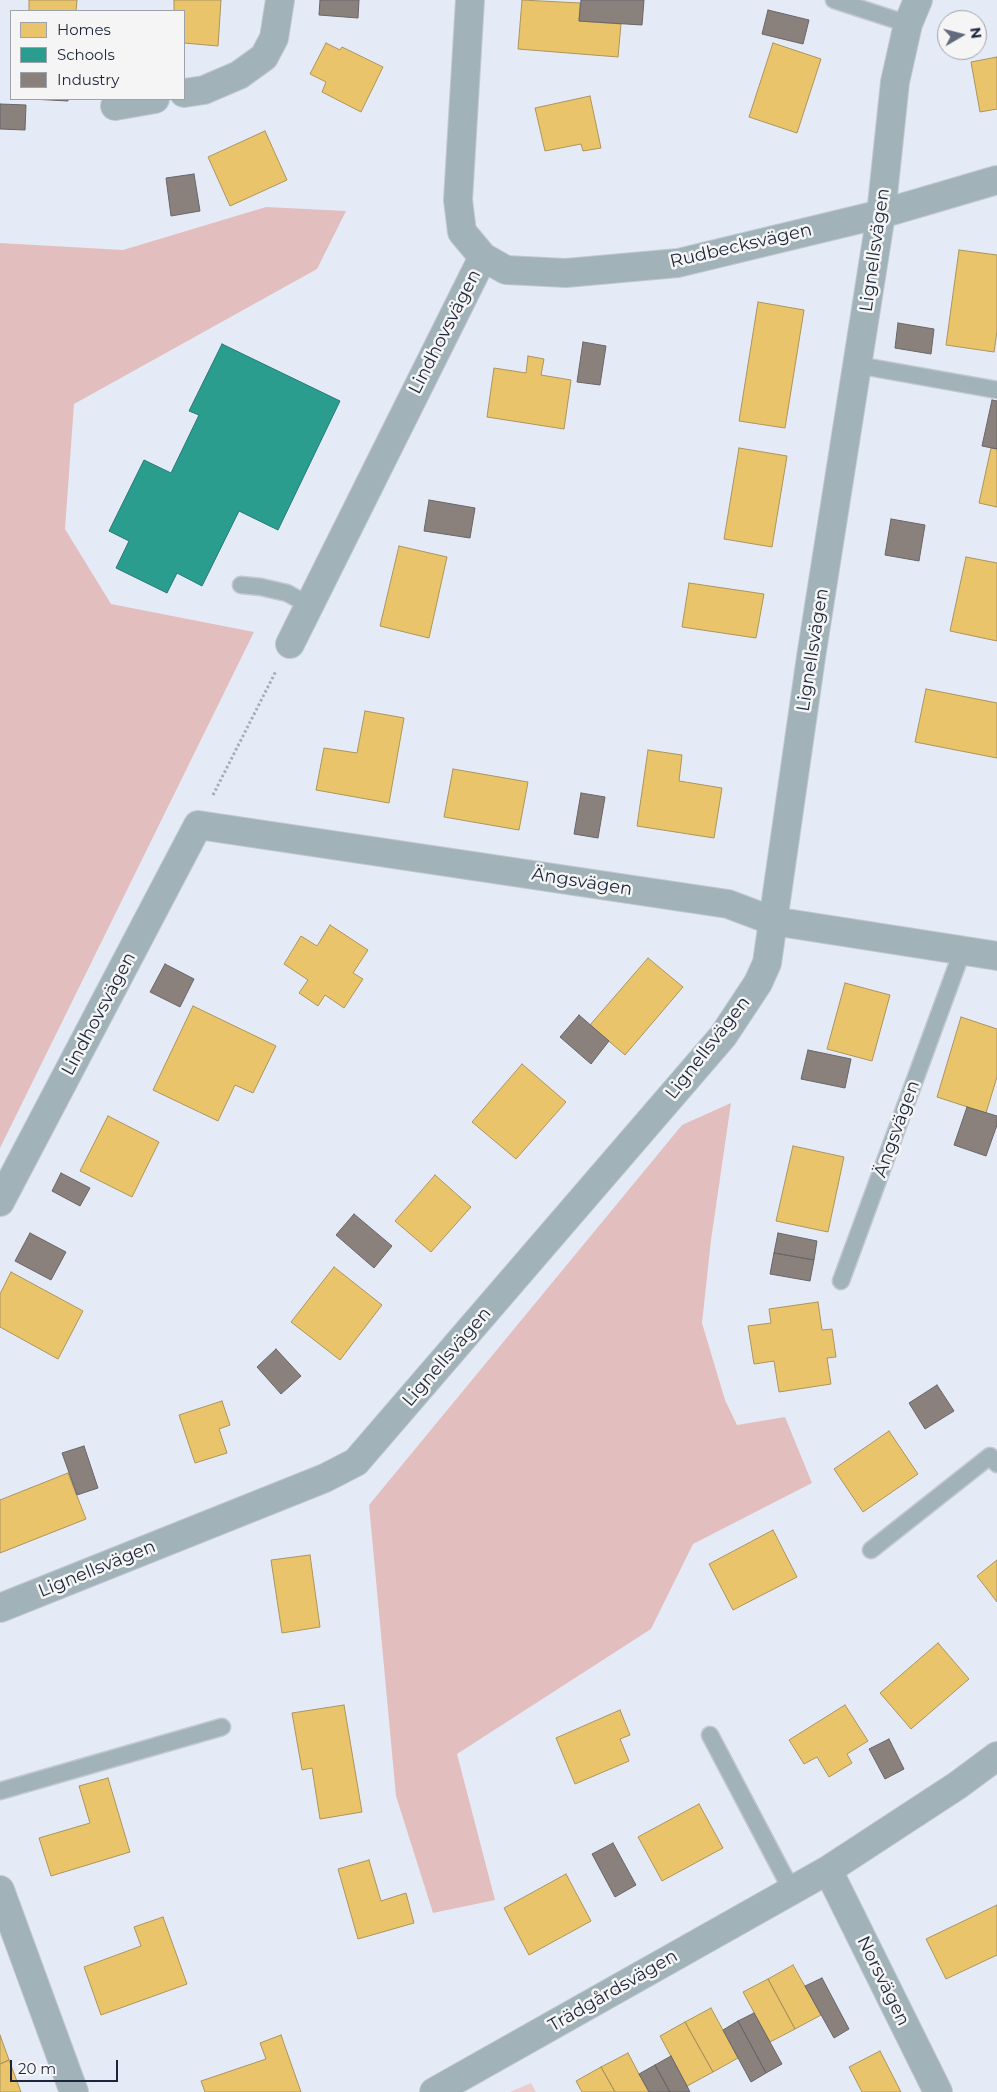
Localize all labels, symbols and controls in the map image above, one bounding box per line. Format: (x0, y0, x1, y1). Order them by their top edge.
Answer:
legend (10, 10, 185, 100)
north arrow (937, 10, 987, 60)
text: Homes (57, 20, 111, 39)
text: N (966, 26, 986, 40)
text: Schools (57, 45, 115, 64)
text: Industry (57, 70, 119, 89)
street label: Lignellsvägen (856, 187, 894, 313)
street label: Rudbecksvägen (668, 219, 814, 273)
street label: Lindhovsvägen (404, 266, 486, 398)
street label: Lignellsvägen (793, 587, 833, 713)
street label: Ängsvägen (530, 863, 634, 901)
street label: Lindhovsvägen (57, 949, 141, 1079)
street label: Lignellsvägen (661, 992, 755, 1104)
street label: Ängsvägen (870, 1078, 924, 1180)
street label: Lignellsvägen (398, 1303, 496, 1411)
street label: Lignellsvägen (35, 1536, 159, 1602)
street label: Norsvägen (852, 1933, 914, 2029)
street label: Trädgårdsvägen (545, 1945, 681, 2037)
scale bar (12, 2050, 120, 2082)
text: 20 m (18, 2059, 56, 2078)

